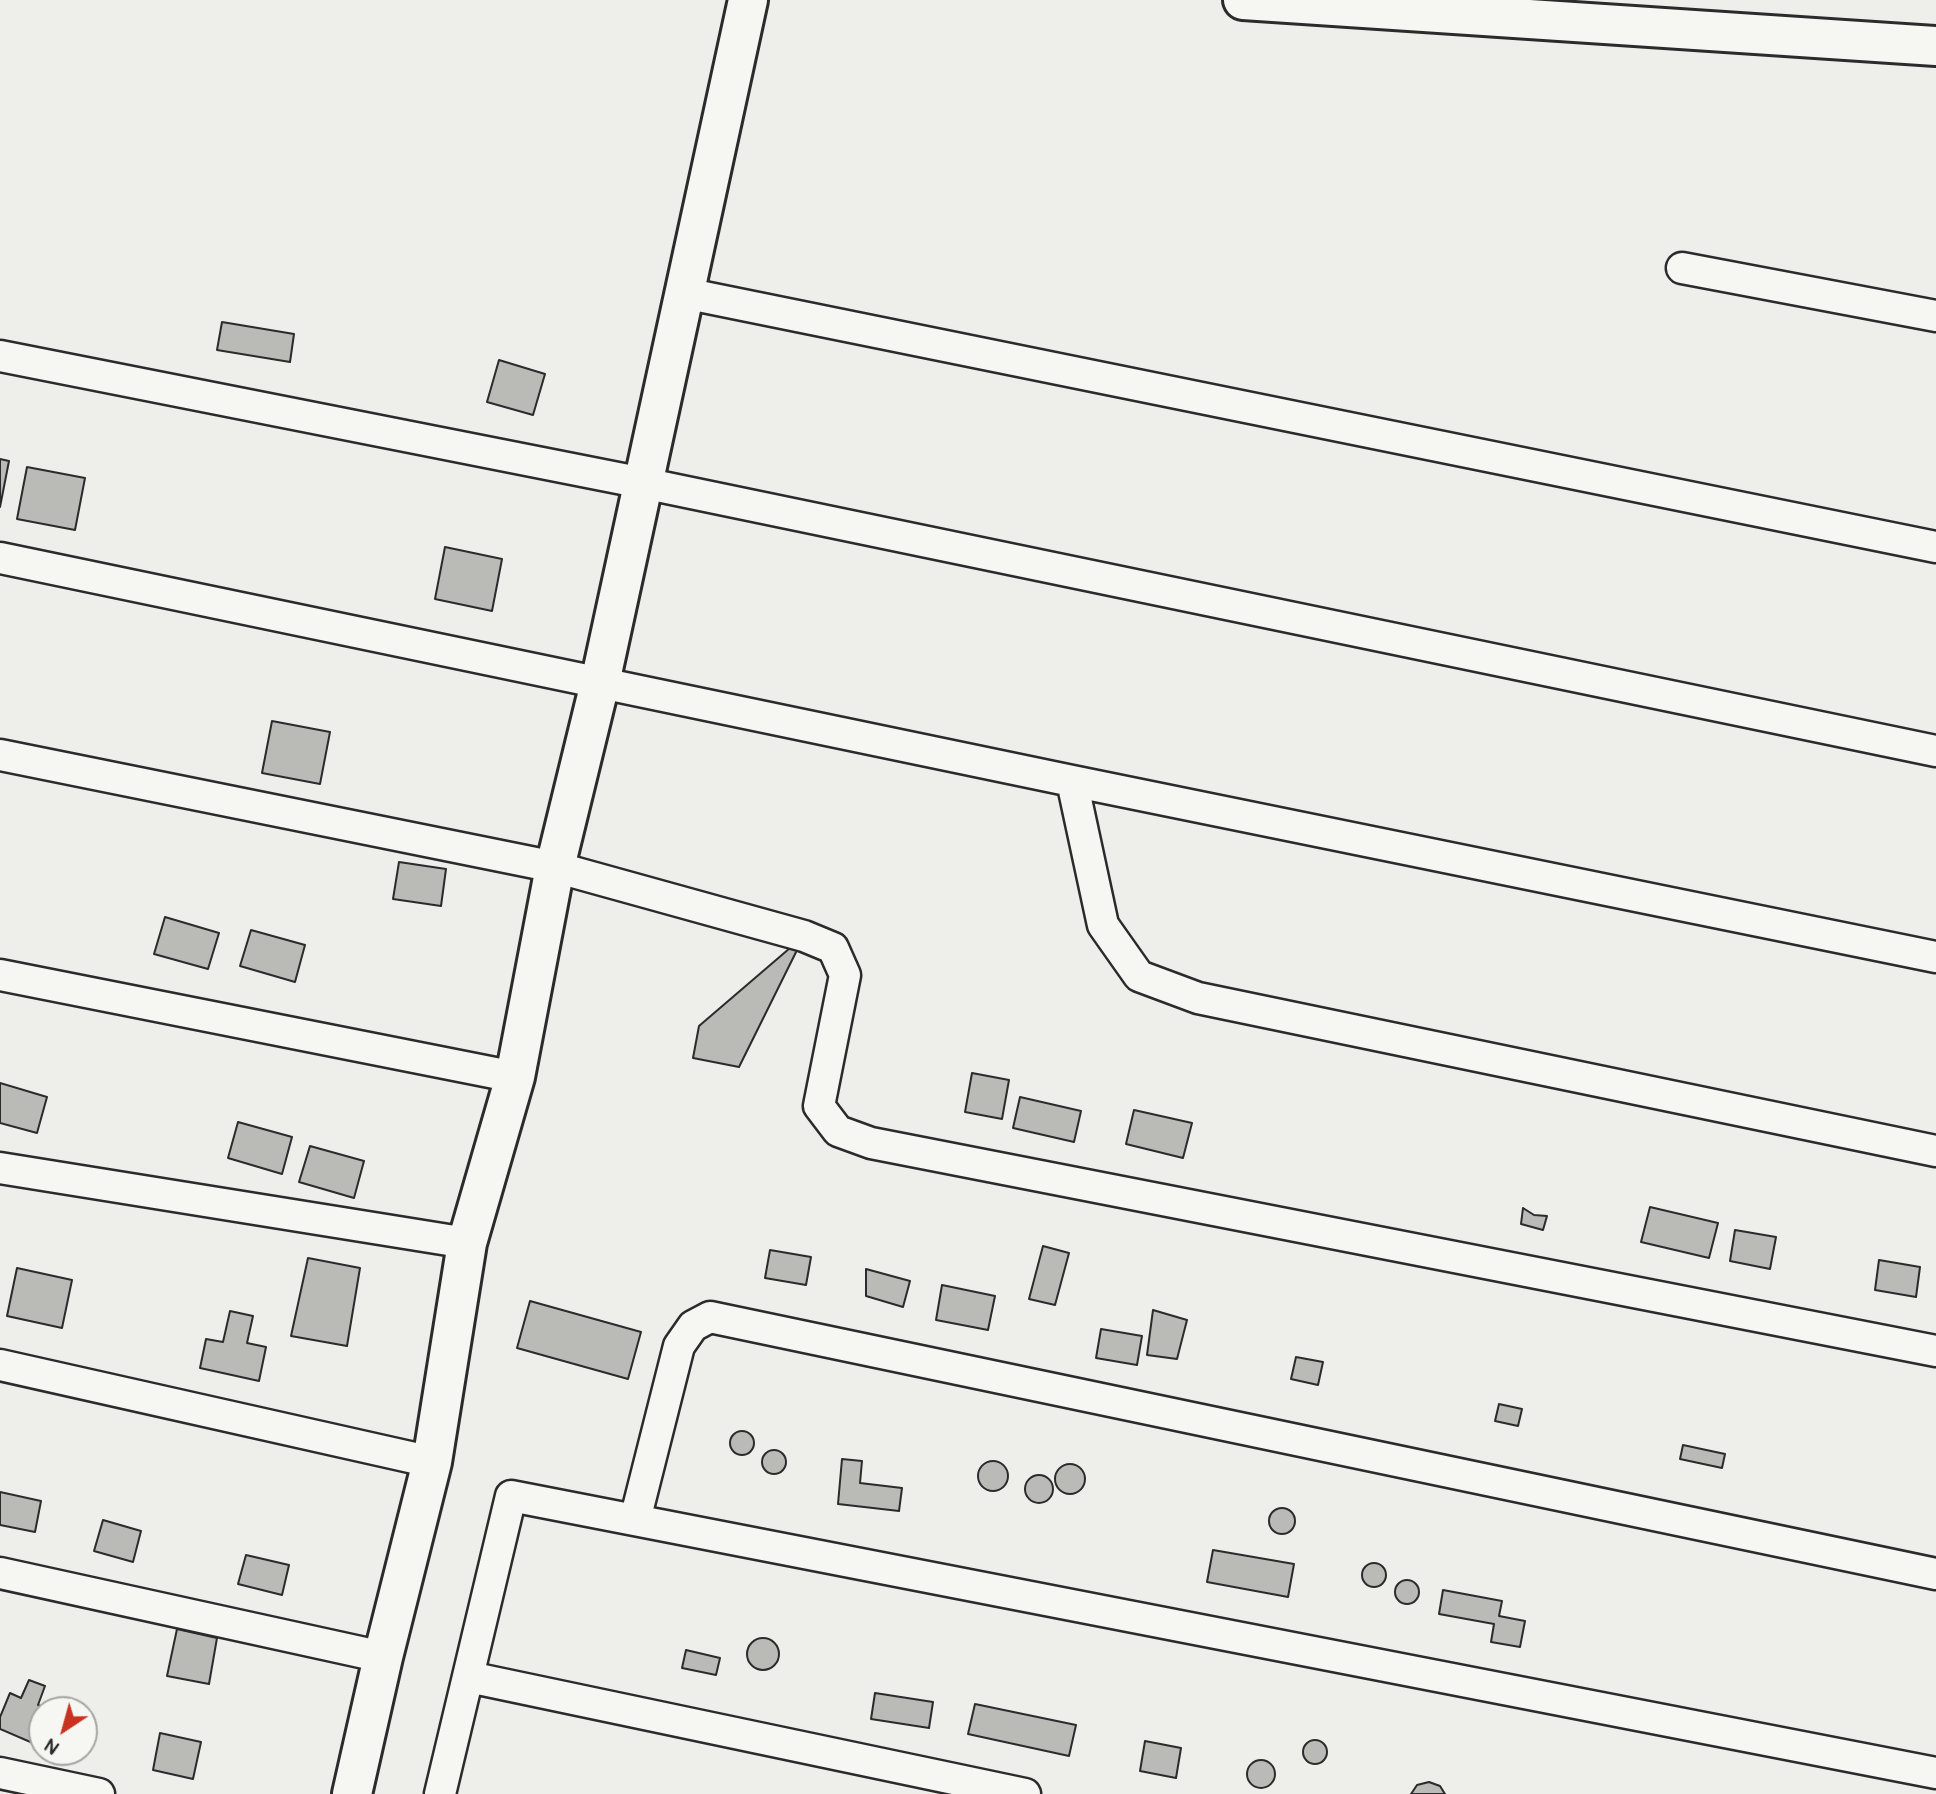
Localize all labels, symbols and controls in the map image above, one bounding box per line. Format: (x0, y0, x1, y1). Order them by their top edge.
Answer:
north arrow (28, 1696, 98, 1766)
text: N (40, 1733, 64, 1760)

